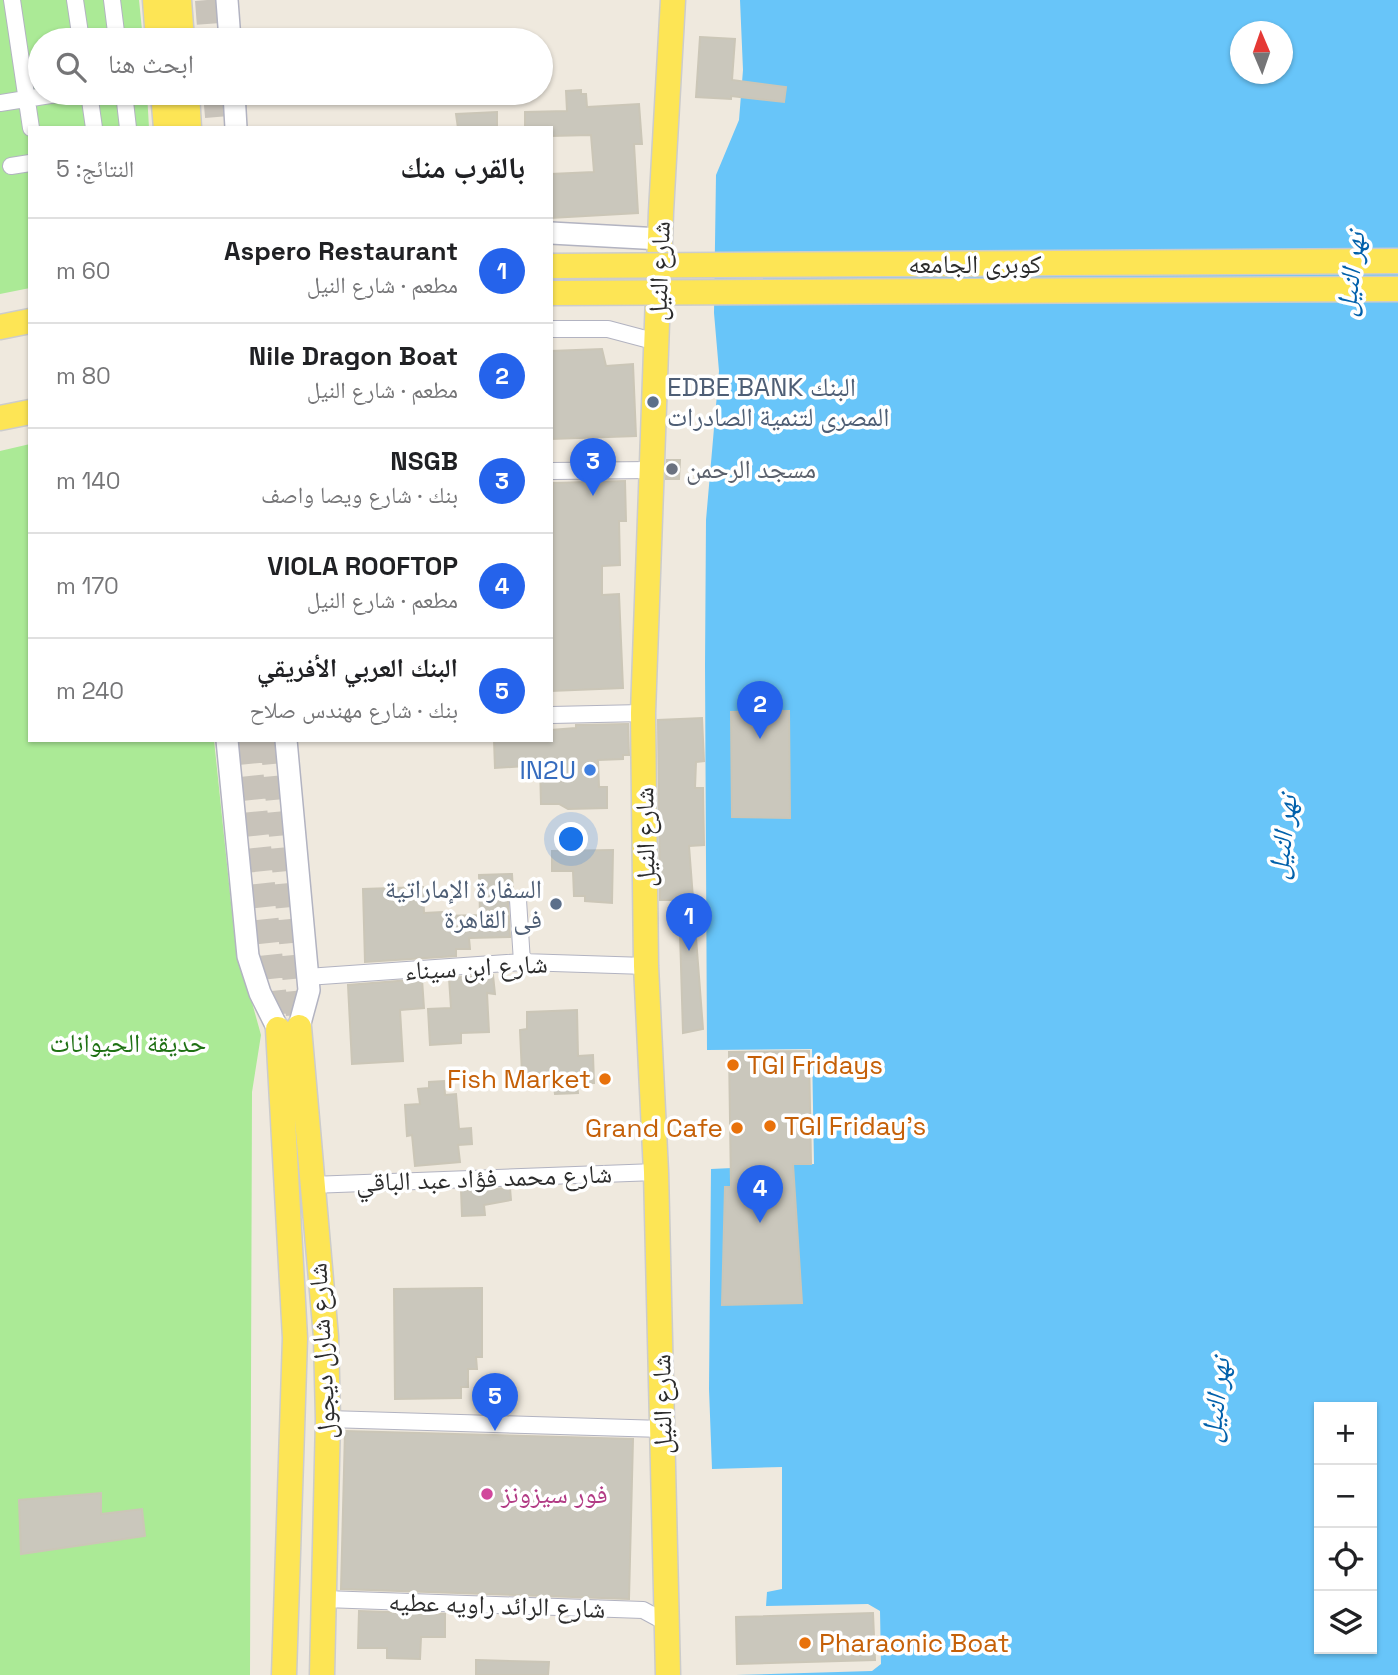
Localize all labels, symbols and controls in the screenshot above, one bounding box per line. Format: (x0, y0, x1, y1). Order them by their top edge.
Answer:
north arrow (1230, 21, 1293, 84)
search box (28, 28, 553, 105)
text: ابحث هنا (108, 47, 194, 81)
icon: search (52, 48, 90, 86)
text: بالقرب منك (400, 148, 525, 187)
text: النتائج: 5 (56, 154, 134, 184)
street label: شارع النيل (640, 220, 678, 322)
water label: نهر النيل (1327, 226, 1374, 318)
text: Aspero Restaurant (224, 234, 458, 268)
street label: كوبرى الجامعه (908, 247, 1042, 281)
text: 60 m (56, 256, 111, 286)
text: 1 (497, 256, 507, 286)
text: مطعم · شارع النيل (307, 270, 458, 300)
text: Nile Dragon Boat (249, 339, 458, 373)
text: 80 m (56, 361, 111, 391)
text: 2 (495, 361, 509, 391)
place label: EDBE BANK البنك المصرى لتنمية الصادرات (667, 370, 889, 434)
text: مطعم · شارع النيل (307, 375, 458, 405)
marker: EDBE BANK البنك المصرى لتنمية الصادرات (645, 394, 661, 410)
pin: 3 (570, 438, 616, 496)
text: NSGB (390, 444, 458, 478)
place label: مسجد الرحمن (686, 452, 816, 486)
marker: مسجد الرحمن (664, 461, 680, 477)
text: 140 m (56, 466, 120, 496)
text: 3 (495, 466, 509, 496)
text: بنك · شارع ويصا واصف (261, 480, 458, 510)
text: VIOLA ROOFTOP (267, 549, 458, 583)
text: 170 m (56, 571, 119, 601)
text: 4 (495, 571, 509, 601)
text: مطعم · شارع النيل (307, 585, 458, 615)
text: البنك العربي الأفريقي (257, 651, 458, 685)
text: 240 m (56, 676, 124, 706)
text: 5 (495, 676, 509, 706)
pin: 2 (737, 681, 783, 739)
text: بنك · شارع مهندس صلاح (249, 695, 458, 725)
place label: IN2U (519, 753, 576, 787)
marker: IN2U (582, 762, 598, 778)
street label: شارع النيل (627, 787, 663, 887)
water label: نهر النيل (1259, 789, 1306, 881)
your location (554, 822, 588, 856)
place label: السفارة الإماراتية فى القاهرة (385, 872, 542, 936)
pin: 1 (666, 893, 712, 951)
marker: السفارة الإماراتية فى القاهرة (548, 896, 564, 912)
street label: شارع ابن سيناء (404, 946, 548, 988)
park label: حديقة الحيوانات (50, 1026, 206, 1060)
place label: TGI Fridays (747, 1048, 883, 1082)
marker: TGI Fridays (725, 1057, 741, 1073)
place label: Fish Market (447, 1062, 591, 1096)
marker: Fish Market (597, 1071, 613, 1087)
place label: TGI Friday's (784, 1109, 926, 1143)
place label: Grand Cafe (585, 1111, 723, 1145)
marker: TGI Friday's (762, 1118, 778, 1134)
marker: Grand Cafe (729, 1120, 745, 1136)
street label: شارع محمد فؤاد عبد الباقي (355, 1157, 613, 1203)
pin: 4 (737, 1165, 783, 1223)
street label: شارع شارل ديجول (300, 1262, 344, 1440)
water label: نهر النيل (1192, 1352, 1239, 1444)
street label: شارع النيل (644, 1354, 680, 1454)
pin: 5 (472, 1373, 518, 1431)
map controls (1314, 1402, 1377, 1654)
button: + (1314, 1402, 1377, 1465)
button: − (1314, 1465, 1377, 1528)
place label: فور سيزونز (500, 1477, 608, 1511)
marker: فور سيزونز (479, 1486, 495, 1502)
button: locate (1314, 1528, 1377, 1591)
street label: شارع الرائد راويه عطيه (388, 1584, 606, 1626)
button: layers (1314, 1591, 1377, 1654)
place label: Pharaonic Boat (819, 1626, 1009, 1660)
marker: Pharaonic Boat (797, 1635, 813, 1651)

